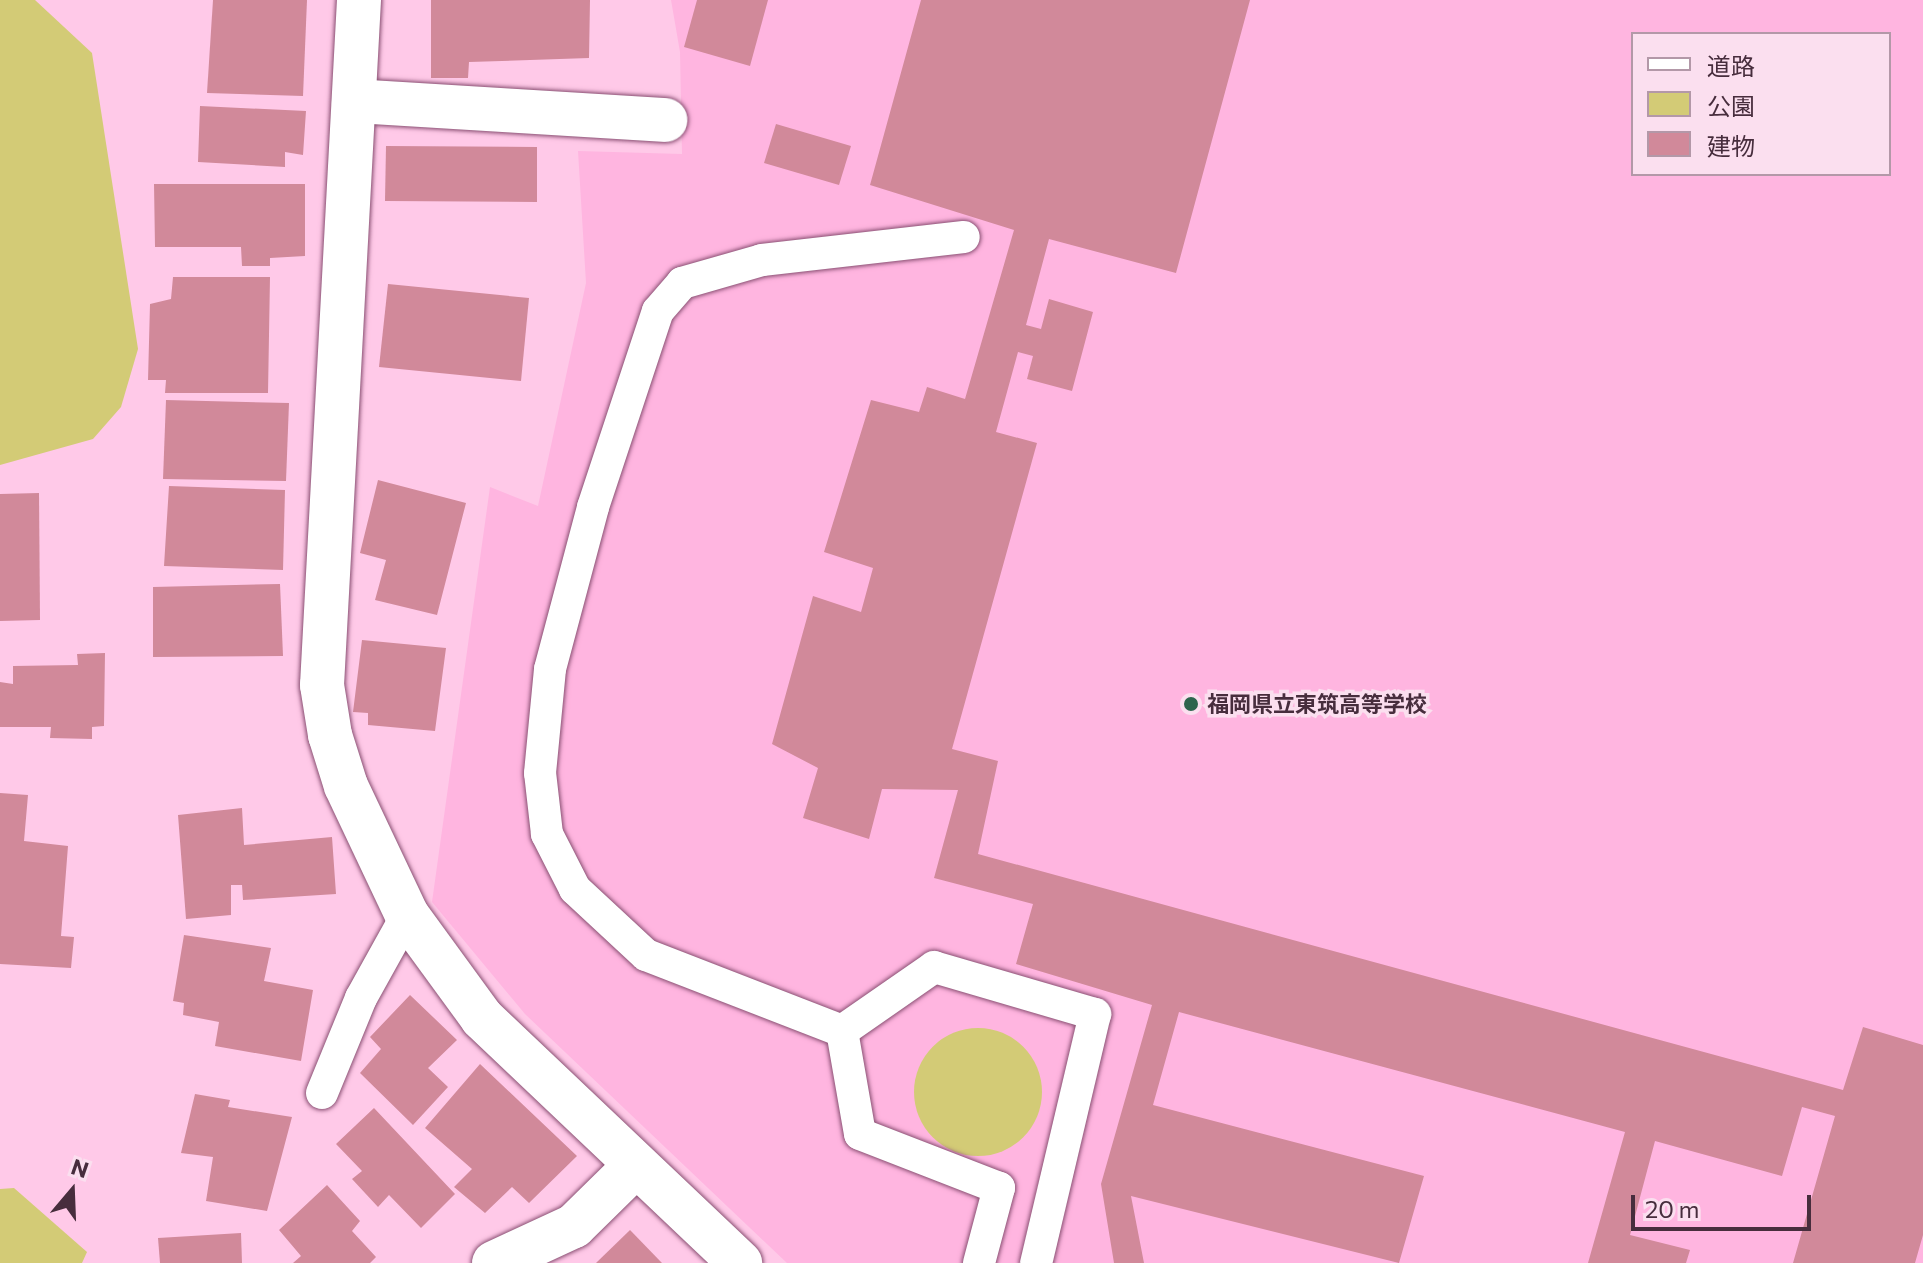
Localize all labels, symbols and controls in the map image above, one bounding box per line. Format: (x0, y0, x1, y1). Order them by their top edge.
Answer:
legend (1631, 32, 1891, 176)
text: 道路 (1707, 51, 1755, 80)
text: 公園 (1707, 91, 1755, 120)
text: 建物 (1707, 131, 1755, 160)
place label: 福岡県立東筑高等学校 (1207, 691, 1427, 717)
marker: 福岡県立東筑高等学校 (1182, 695, 1200, 713)
north arrow (32, 1151, 112, 1231)
text: N (68, 1152, 92, 1183)
scale bar (1635, 1179, 1815, 1229)
text: 20 m (1645, 1194, 1699, 1223)

